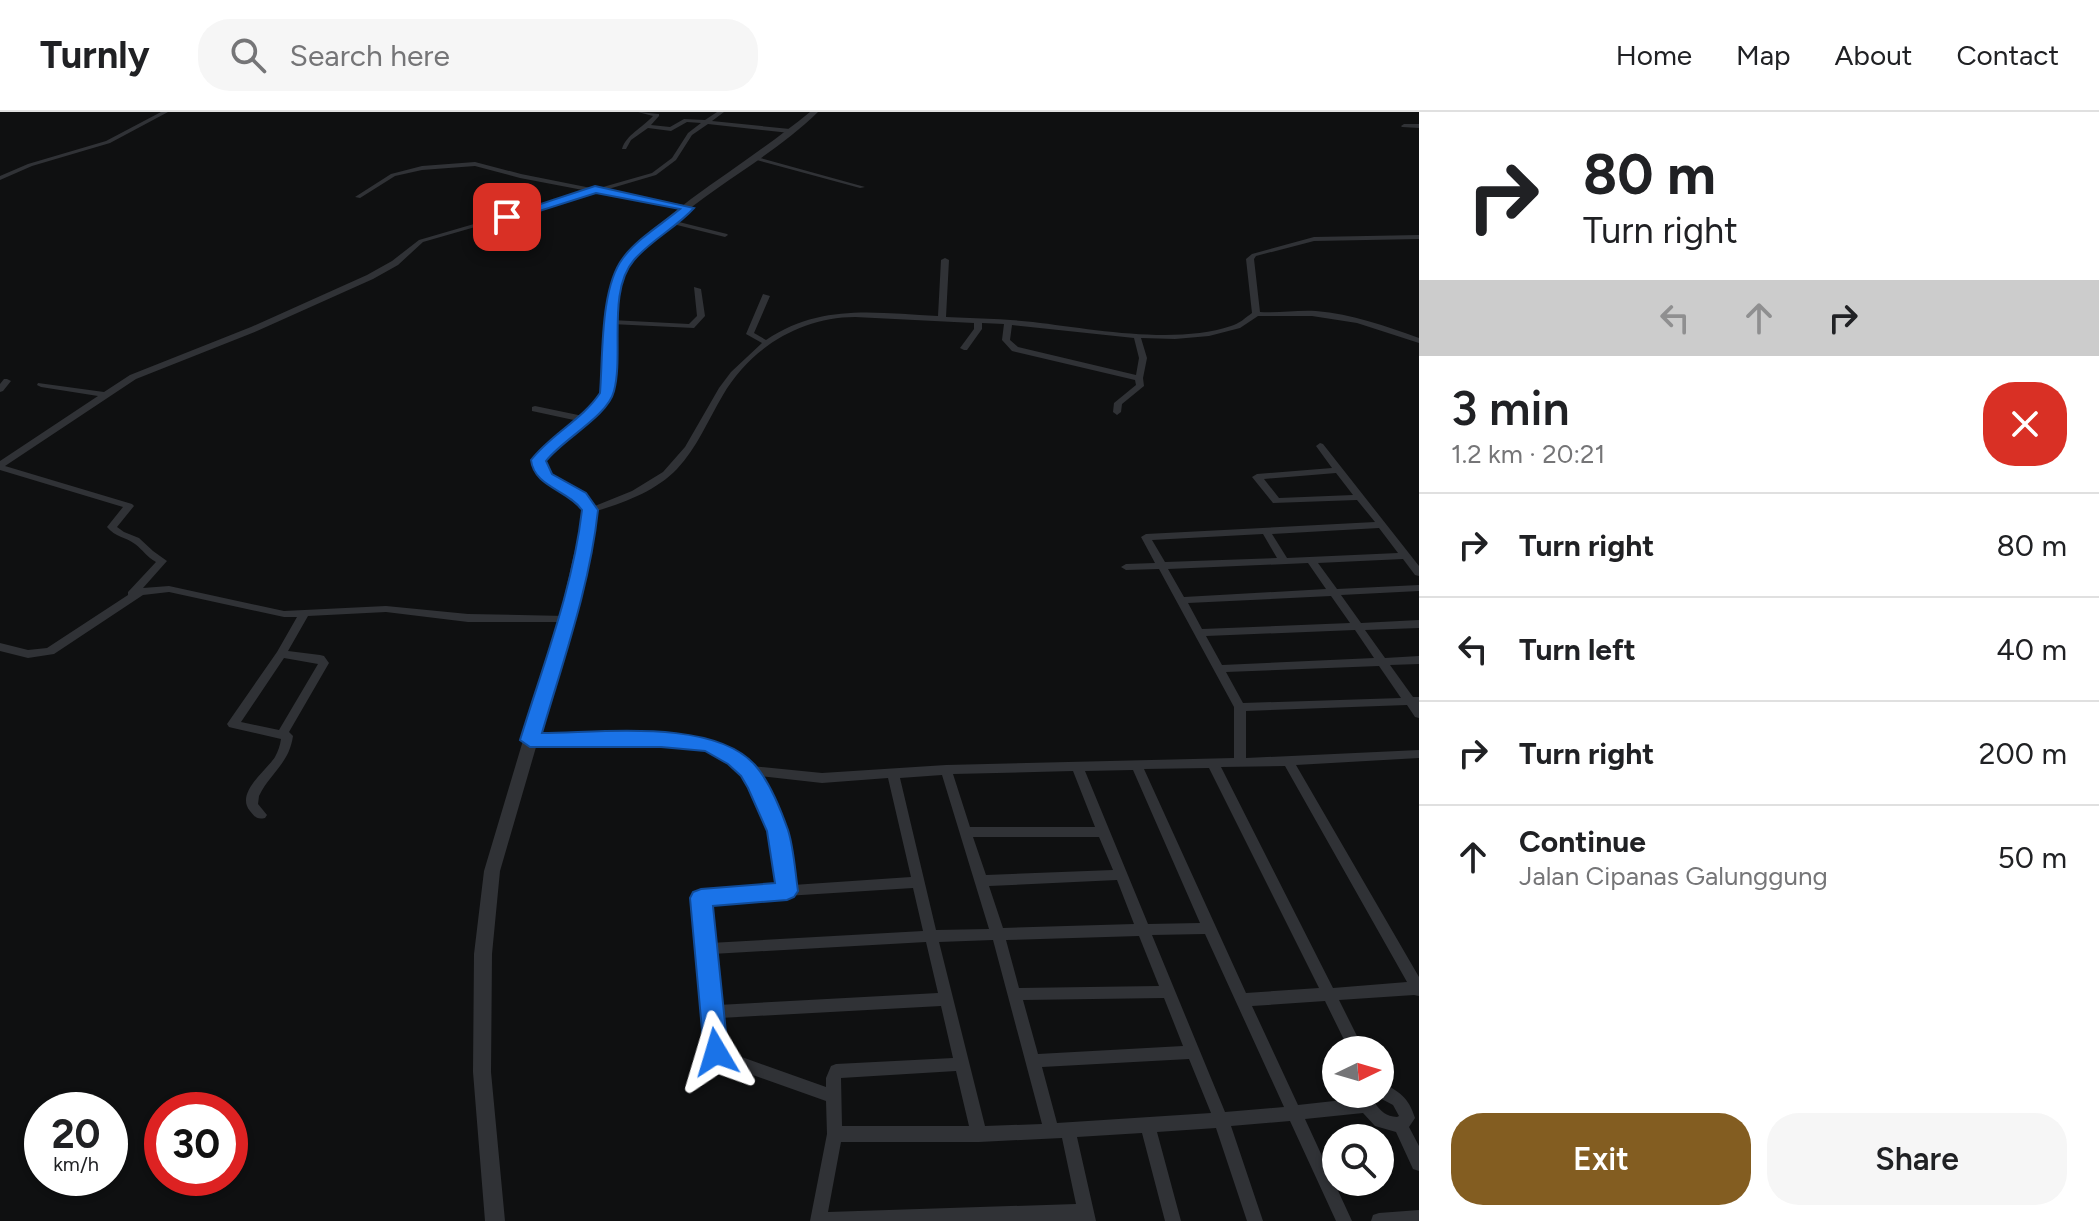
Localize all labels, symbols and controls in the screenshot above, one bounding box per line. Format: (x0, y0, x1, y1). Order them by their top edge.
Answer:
search box (198, 19, 758, 91)
text: Turnly (40, 32, 150, 78)
icon: search (226, 33, 270, 77)
text: Search here (290, 37, 450, 74)
text: Home (1616, 38, 1692, 72)
text: Map (1736, 38, 1791, 72)
text: About (1835, 38, 1912, 72)
text: Contact (1956, 38, 2059, 72)
text: 80 m (1583, 141, 1716, 208)
icon: right (1451, 144, 1555, 248)
pin (473, 183, 541, 251)
icon: arrive (485, 195, 529, 239)
text: Turn right (1583, 209, 1738, 252)
icon: left (1653, 296, 1697, 340)
icon: ahead (1737, 296, 1781, 340)
icon: right (1821, 296, 1865, 340)
text: 3 min (1451, 379, 1570, 437)
button: close (1983, 382, 2067, 466)
text: 1.2 km · 20:21 (1451, 438, 1605, 470)
icon: right (1451, 523, 1495, 567)
text: Turn right (1519, 527, 1654, 564)
text: 80 m (1996, 527, 2067, 564)
icon: left (1451, 627, 1495, 671)
text: Turn left (1519, 631, 1636, 668)
text: 40 m (1996, 631, 2067, 668)
icon: right (1451, 731, 1495, 775)
text: Turn right (1519, 735, 1654, 772)
text: 200 m (1979, 735, 2067, 772)
text: Continue (1519, 823, 1646, 860)
icon: ahead (1451, 835, 1495, 879)
text: 50 m (1998, 839, 2067, 876)
text: Jalan Cipanas Galunggung (1519, 860, 1828, 892)
position arrow (674, 1010, 758, 1094)
north arrow (1322, 1036, 1394, 1108)
map controls (1322, 1036, 1394, 1196)
speed limit sign: 30 (144, 1092, 248, 1196)
text: 20 (51, 1110, 101, 1158)
button: Exit (1451, 1113, 1751, 1205)
button: Share (1767, 1113, 2067, 1205)
button: search (1322, 1124, 1394, 1196)
text: km/h (53, 1152, 99, 1176)

